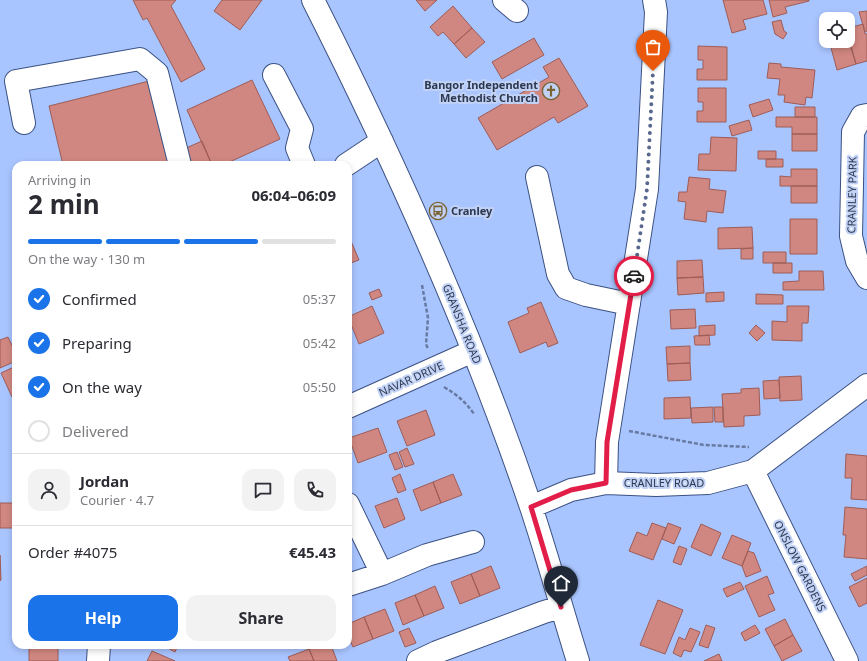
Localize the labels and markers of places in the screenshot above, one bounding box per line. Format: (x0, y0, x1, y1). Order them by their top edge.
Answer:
pin (636, 30, 670, 71)
place label: Bangor Independent Methodist Church (424, 77, 538, 105)
church icon: Bangor Independent Methodist Church (541, 81, 561, 101)
bus stop icon: Cranley (428, 201, 448, 221)
place label: Cranley (451, 203, 493, 218)
pin (544, 566, 578, 607)

